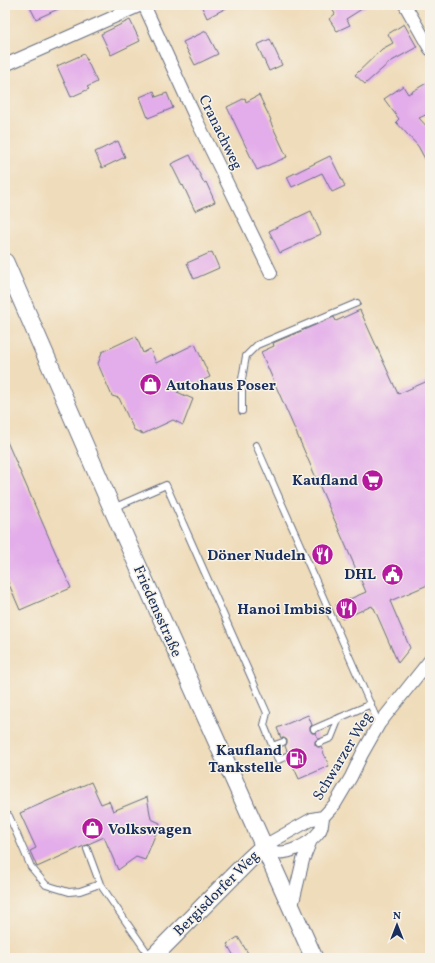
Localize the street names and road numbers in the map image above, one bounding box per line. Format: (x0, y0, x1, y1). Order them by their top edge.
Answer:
street label: Cranachweg (192, 92, 247, 174)
street label: Friedensstraße (127, 562, 186, 661)
street label: Schwarzer Weg (308, 708, 378, 805)
street label: Bergisdorfer Weg (169, 846, 265, 942)

